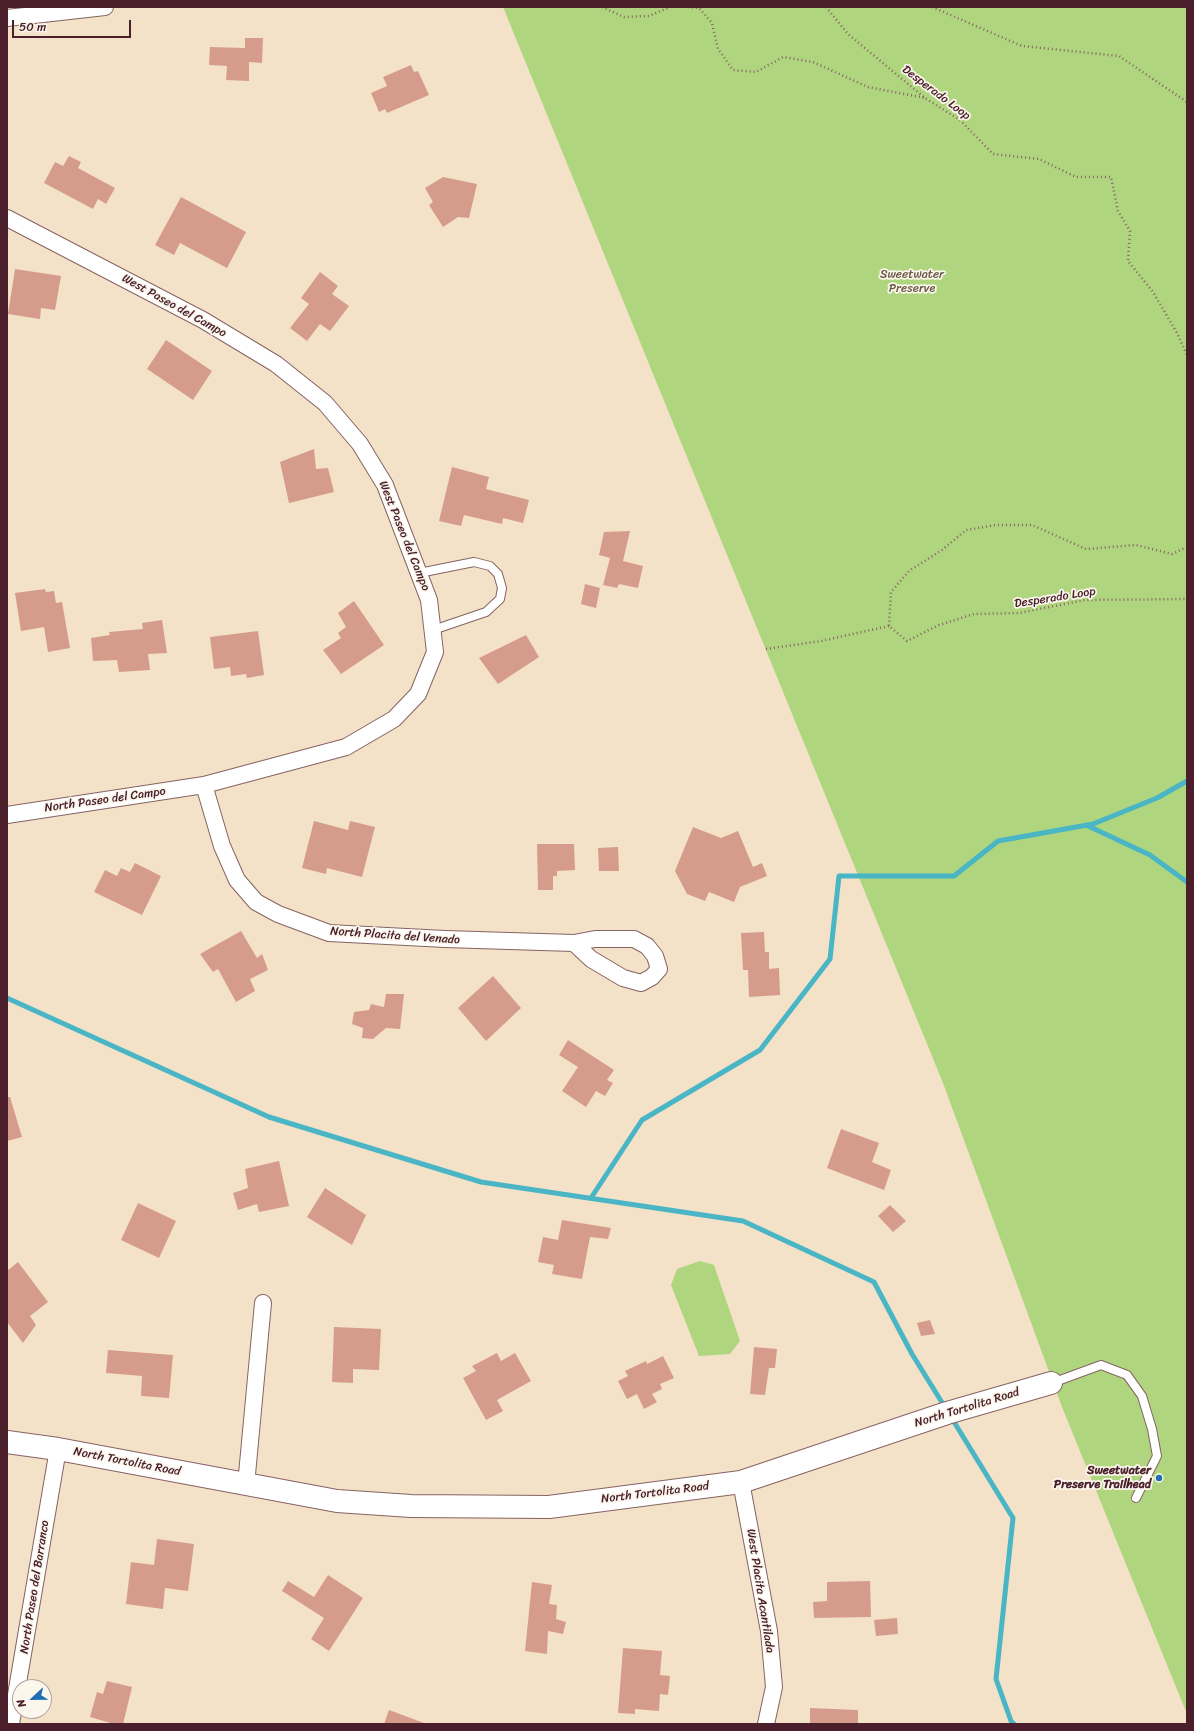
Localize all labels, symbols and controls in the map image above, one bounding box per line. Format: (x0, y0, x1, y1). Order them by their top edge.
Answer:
scale bar (14, 12, 133, 38)
text: 50 m (19, 16, 46, 38)
street label: Desperado Loop (899, 63, 973, 123)
park label: Sweetwater Preserve (880, 268, 944, 296)
street label: West Paseo del Campo (119, 271, 229, 341)
street label: West Paseo del Campo (375, 479, 433, 593)
street label: Desperado Loop (1013, 584, 1097, 612)
street label: North Paseo del Campo (43, 784, 167, 816)
street label: North Placita del Venado (330, 924, 460, 948)
street label: North Tortolita Road (913, 1385, 1021, 1431)
street label: North Tortolita Road (72, 1445, 182, 1479)
place label: Sweetwater Preserve Trailhead (1054, 1464, 1151, 1492)
marker: Sweetwater Preserve Trailhead (1154, 1473, 1164, 1483)
street label: North Tortolita Road (600, 1479, 710, 1507)
street label: North Paseo del Barranco (17, 1519, 53, 1655)
street label: West Placita Acantilada (743, 1528, 777, 1654)
north arrow (12, 1679, 52, 1719)
text: N (11, 1696, 32, 1710)

